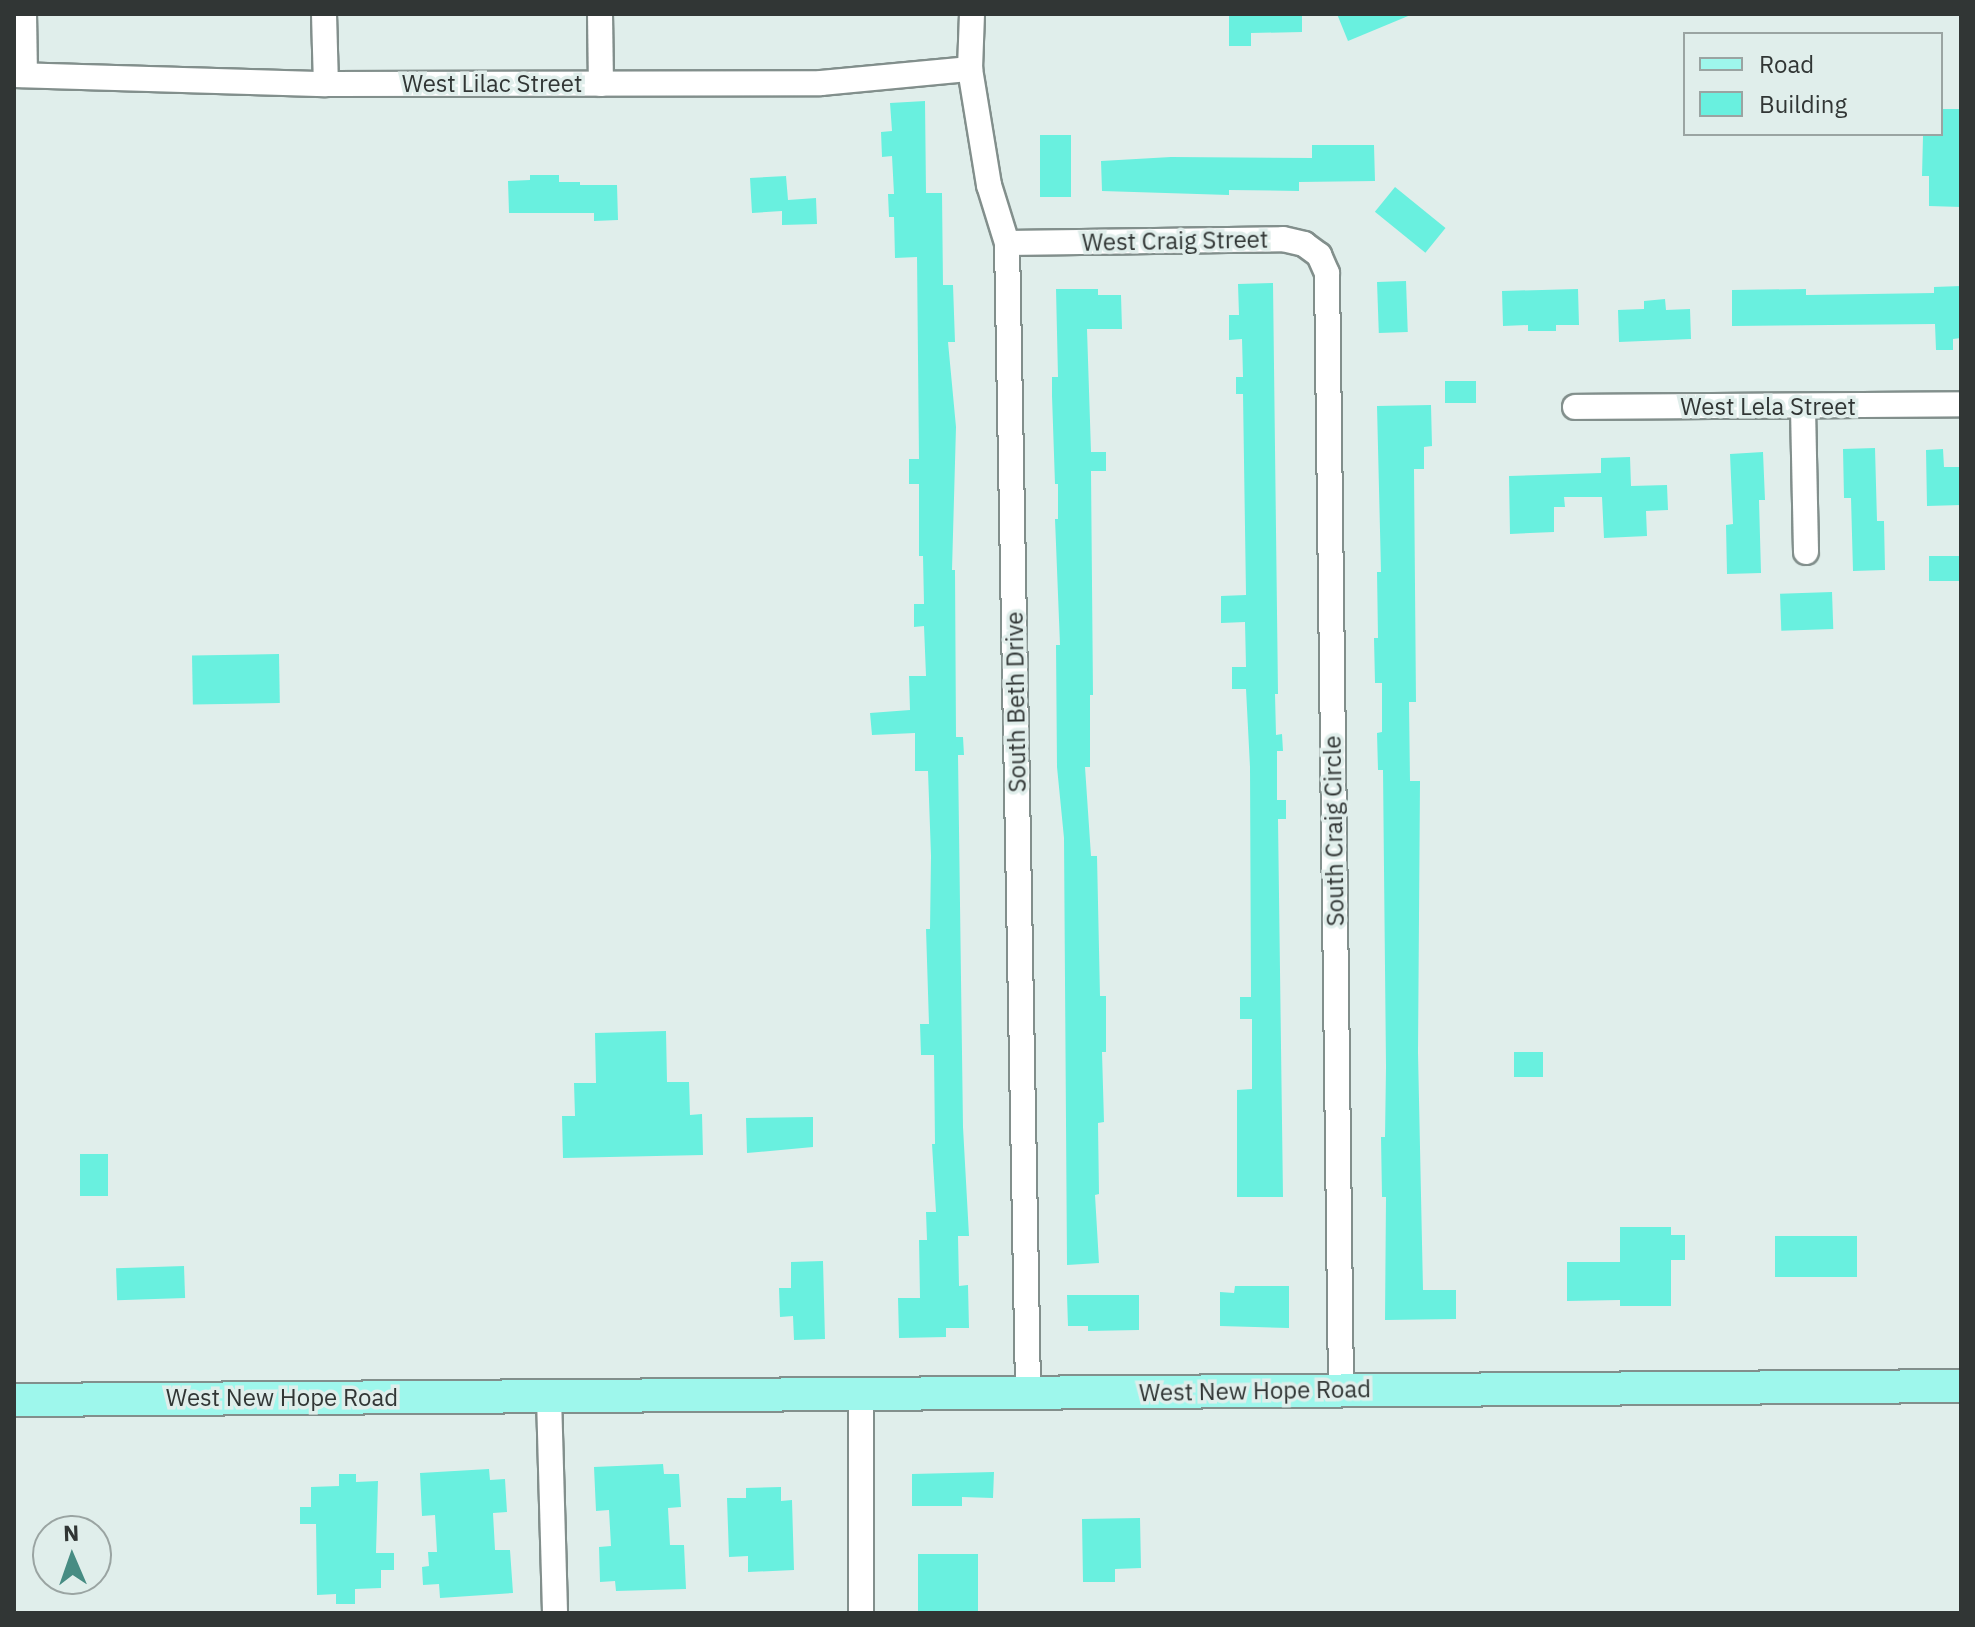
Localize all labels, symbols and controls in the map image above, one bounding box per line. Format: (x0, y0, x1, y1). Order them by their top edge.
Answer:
legend (1683, 32, 1943, 136)
text: Road (1759, 48, 1814, 80)
street label: West Lilac Street (402, 70, 582, 98)
text: Building (1759, 88, 1847, 120)
street label: West Craig Street (1082, 225, 1268, 257)
street label: West Lela Street (1680, 393, 1856, 421)
street label: South Beth Drive (1000, 611, 1032, 793)
street label: South Craig Circle (1318, 735, 1350, 927)
street label: West New Hope Road (1139, 1375, 1371, 1407)
street label: West New Hope Road (166, 1384, 398, 1412)
north arrow (32, 1515, 112, 1595)
text: N (63, 1518, 80, 1547)

